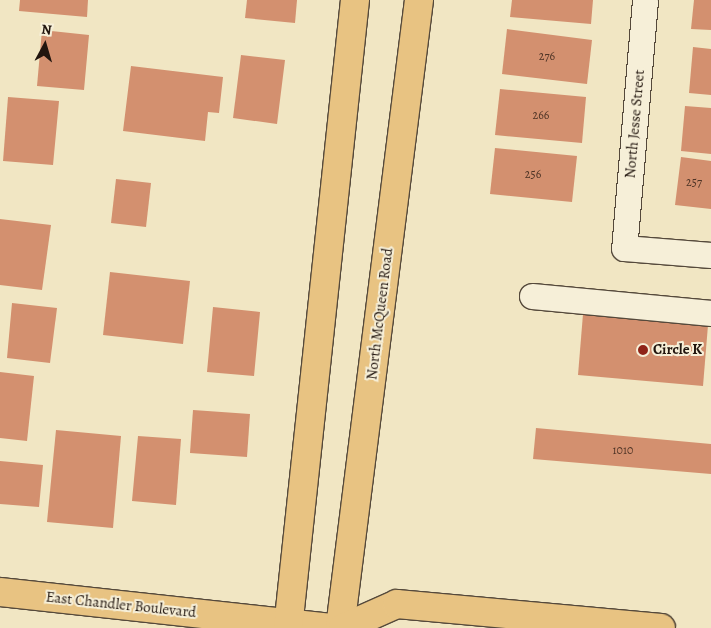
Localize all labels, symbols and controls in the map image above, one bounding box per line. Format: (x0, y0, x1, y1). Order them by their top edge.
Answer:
north arrow (20, 20, 70, 70)
text: N (41, 20, 53, 40)
house number: 276 (539, 50, 555, 64)
street label: North Jesse Street (621, 69, 649, 179)
house number: 266 (533, 109, 549, 123)
house number: 256 (525, 168, 541, 182)
house number: 257 (686, 176, 702, 190)
street label: North McQueen Road (363, 247, 397, 381)
place label: Circle K (653, 341, 702, 359)
marker: Circle K (637, 344, 649, 356)
house number: 1010 (613, 444, 633, 458)
street label: East Chandler Boulevard (45, 588, 197, 622)

